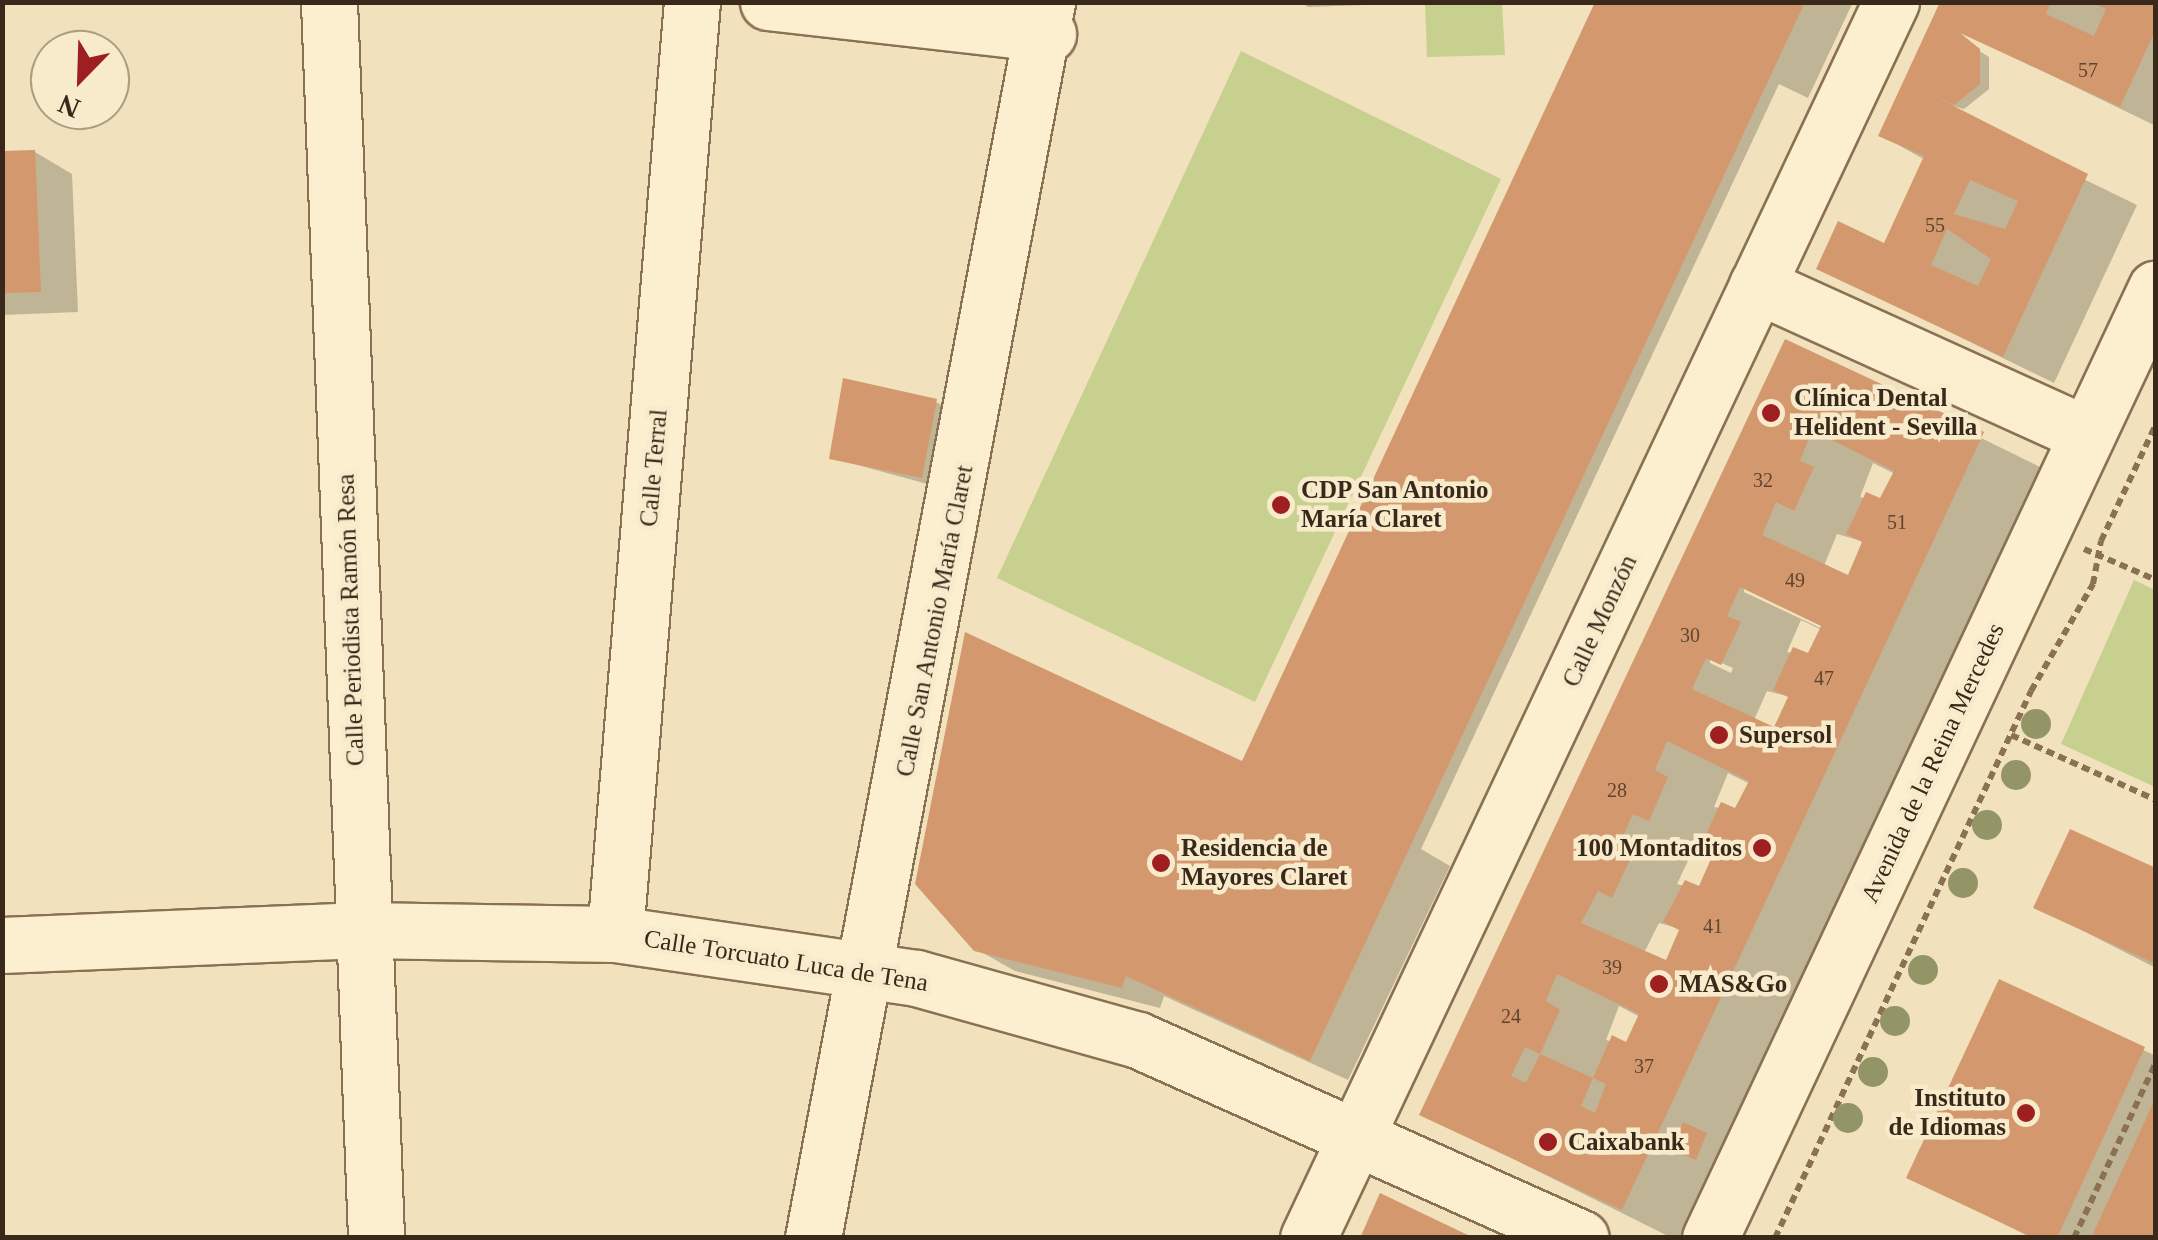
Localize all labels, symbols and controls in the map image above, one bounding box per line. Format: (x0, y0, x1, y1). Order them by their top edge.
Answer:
north arrow (30, 30, 130, 130)
house number: 57 (2078, 58, 2098, 82)
text: N (54, 88, 84, 124)
house number: 55 (1925, 213, 1945, 237)
place label: Clínica Dental Helident - Sevilla (1794, 384, 1977, 443)
marker: Clínica Dental Helident - Sevilla (1758, 400, 1784, 426)
street label: Calle Terral (634, 408, 674, 528)
street label: Calle San Antonio María Claret (890, 462, 980, 780)
house number: 32 (1753, 468, 1773, 492)
street label: Calle Periodista Ramón Resa (331, 473, 371, 767)
place label: CDP San Antonio María Claret (1301, 476, 1491, 535)
marker: CDP San Antonio María Claret (1270, 494, 1292, 516)
house number: 51 (1887, 510, 1907, 534)
street label: Calle Monzón (1556, 550, 1644, 692)
house number: 49 (1785, 568, 1805, 592)
street label: Avenida de la Reina Mercedes (1855, 618, 2011, 908)
house number: 30 (1680, 623, 1700, 647)
house number: 47 (1814, 666, 1834, 690)
place label: Supersol (1739, 720, 1832, 750)
marker: Supersol (1708, 724, 1730, 746)
house number: 28 (1607, 778, 1627, 802)
place label: 100 Montaditos (1576, 833, 1742, 863)
place label: Residencia de Mayores Claret (1181, 834, 1347, 893)
marker: 100 Montaditos (1751, 837, 1773, 859)
marker: Residencia de Mayores Claret (1150, 852, 1172, 874)
house number: 41 (1703, 914, 1723, 938)
street label: Calle Torcuato Luca de Tena (641, 924, 931, 998)
house number: 39 (1602, 955, 1622, 979)
place label: MAS&Go (1679, 969, 1787, 999)
marker: MAS&Go (1648, 973, 1670, 995)
house number: 24 (1501, 1004, 1521, 1028)
house number: 37 (1634, 1054, 1654, 1078)
place label: Instituto de Idiomas (1889, 1084, 2006, 1143)
marker: Instituto de Idiomas (2015, 1102, 2037, 1124)
place label: Caixabank (1568, 1127, 1685, 1157)
marker: Caixabank (1537, 1131, 1559, 1153)

